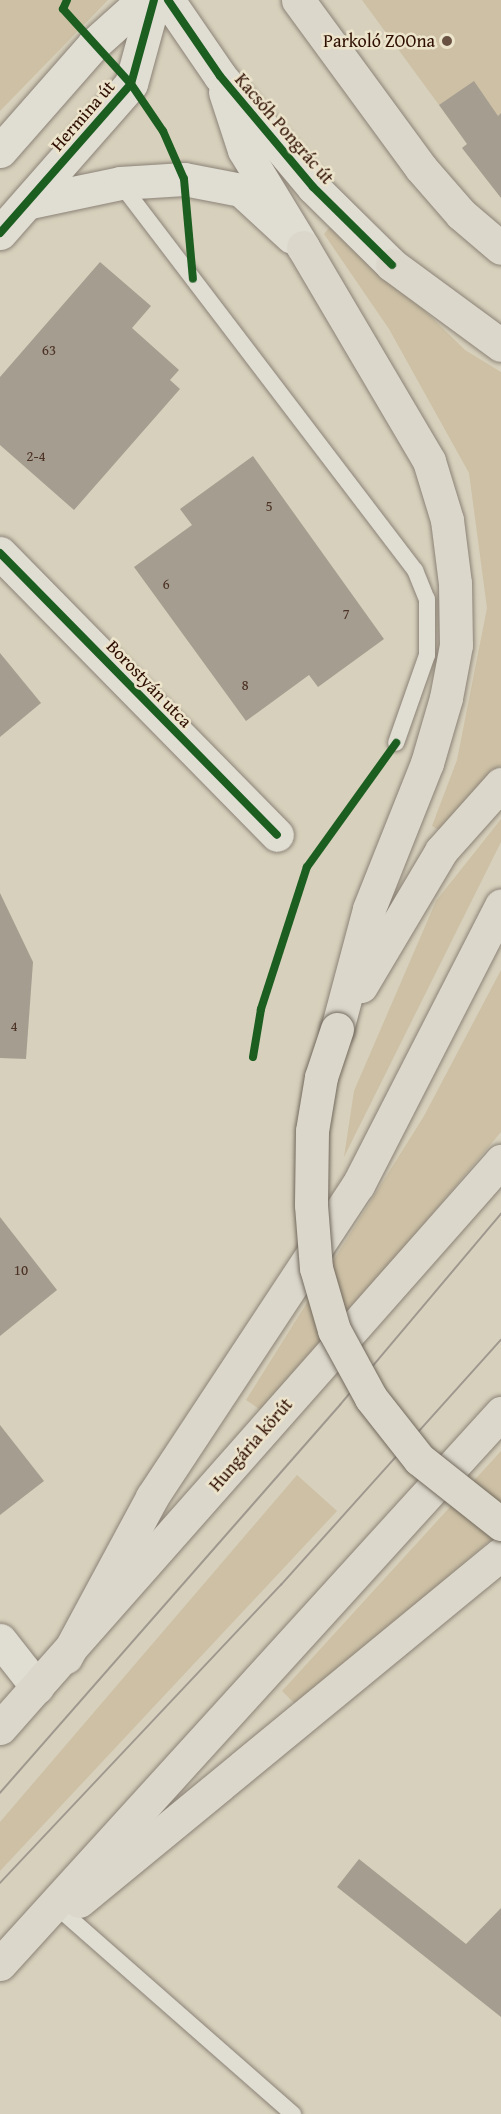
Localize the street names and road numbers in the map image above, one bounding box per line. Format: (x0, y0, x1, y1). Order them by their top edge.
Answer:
street label: Kacsóh Pongrác út (230, 69, 338, 189)
street label: Hermina út (47, 76, 119, 156)
street label: Borostyán utca (102, 636, 196, 732)
street label: Hungária körút (205, 1394, 297, 1496)

